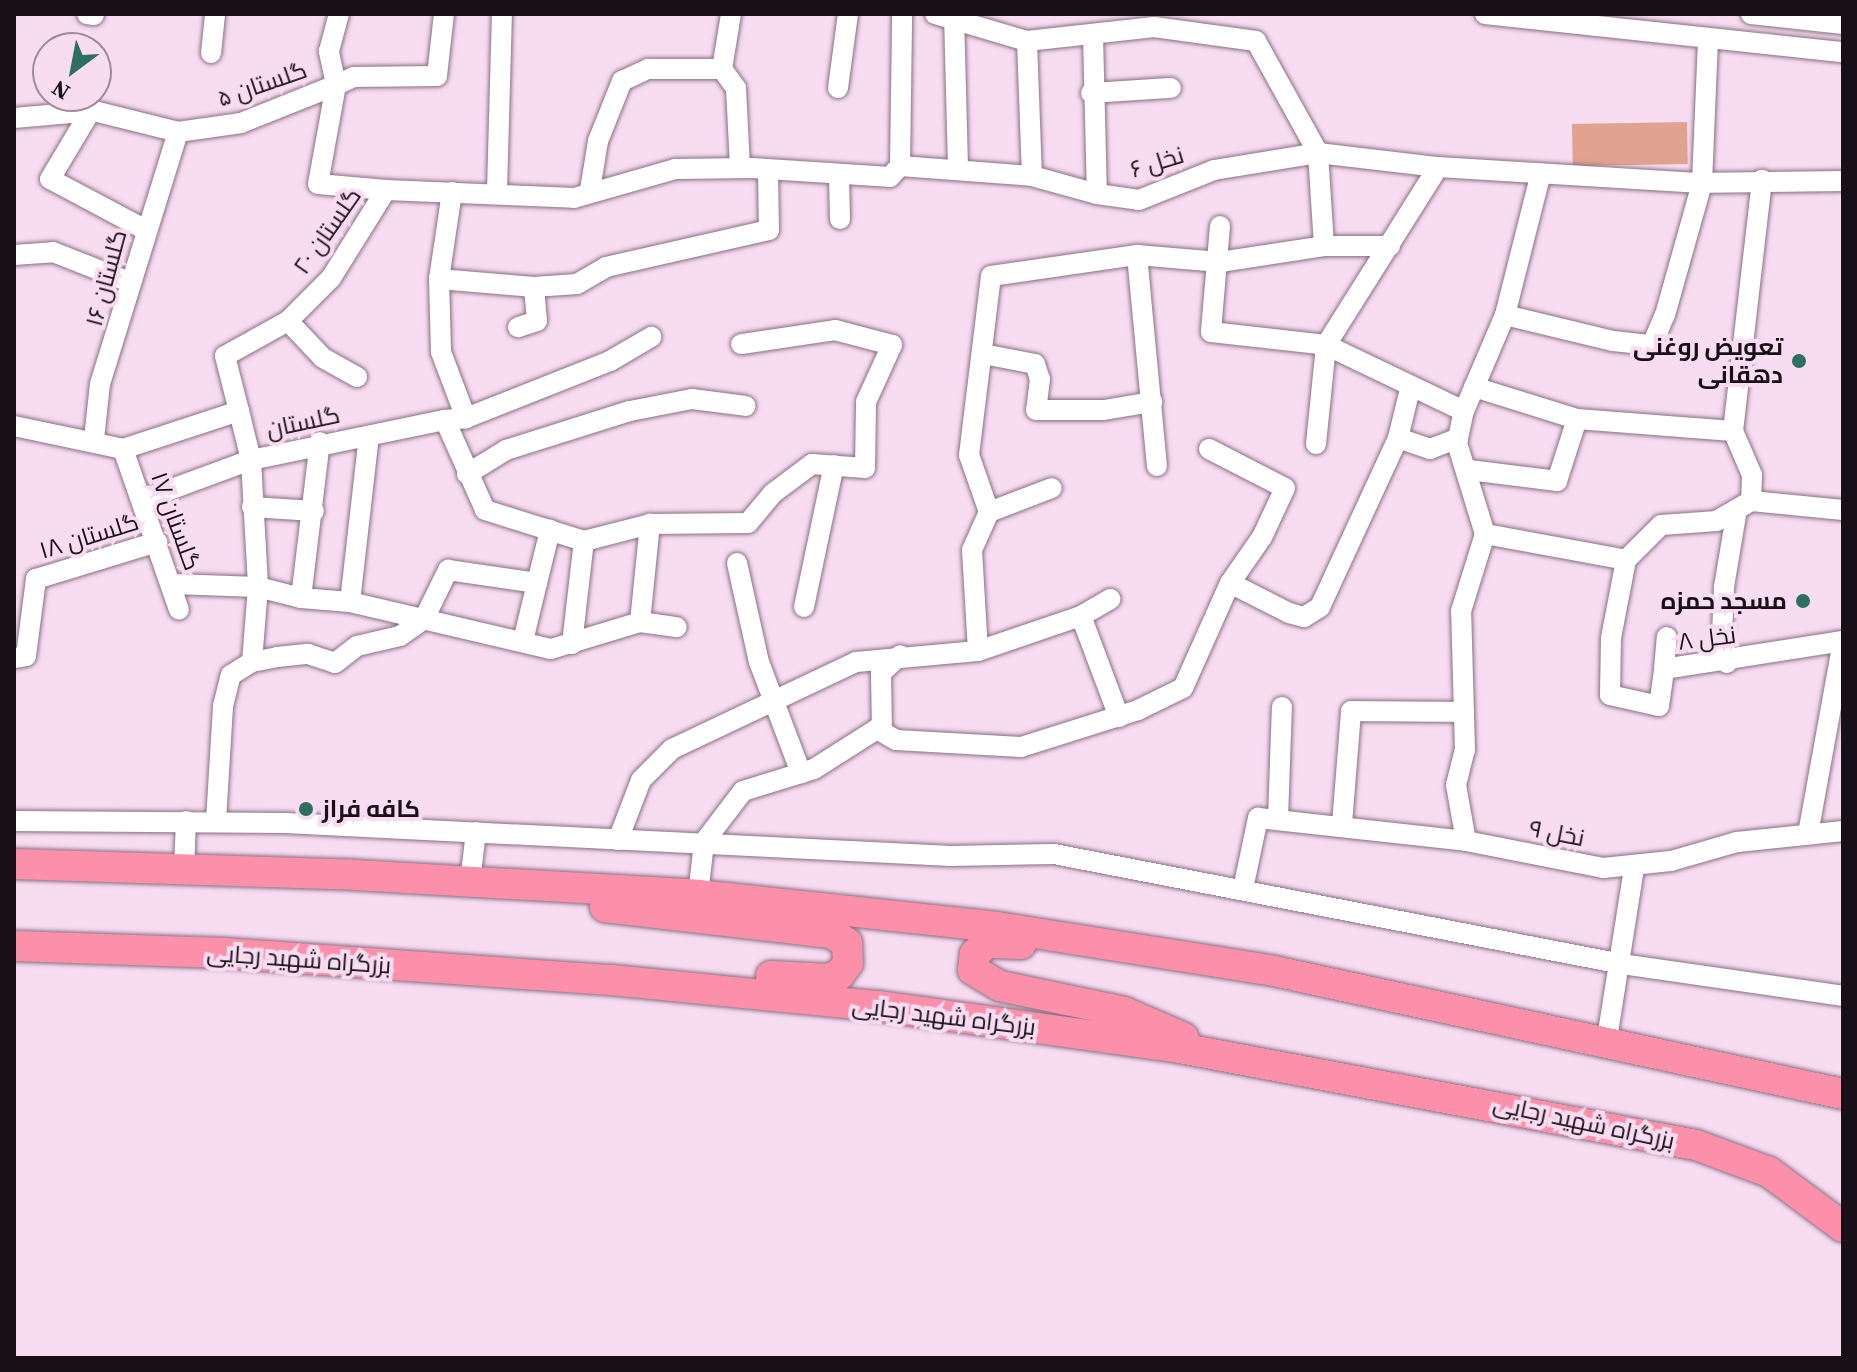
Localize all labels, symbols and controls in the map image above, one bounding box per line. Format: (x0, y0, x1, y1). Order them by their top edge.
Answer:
north arrow (32, 32, 112, 112)
street label: گلستان ۵ (213, 55, 311, 113)
text: N (46, 74, 75, 108)
street label: نخل ۶ (1127, 140, 1187, 184)
street label: گلستان ۲۰ (287, 182, 367, 280)
street label: گلستان ۱۶ (79, 227, 133, 329)
place label: تعویض روغنی دهقانی (1633, 333, 1783, 389)
marker: تعویض روغنی دهقانی (1790, 352, 1808, 370)
street label: گلستان (264, 400, 342, 444)
street label: گلستان ۱۷ (145, 468, 207, 574)
street label: گلستان ۱۸ (36, 507, 142, 565)
place label: مسجد حمزه (1661, 587, 1787, 615)
marker: مسجد حمزه (1794, 592, 1812, 610)
street label: نخل ۸ (1676, 620, 1738, 656)
place label: کافه فراز (322, 795, 420, 823)
marker: کافه فراز (297, 800, 315, 818)
street label: نخل ۹ (1527, 814, 1587, 852)
street label: بزرگراه شهید رجایی (206, 938, 392, 980)
street label: بزرگراه شهید رجایی (850, 990, 1038, 1042)
street label: بزرگراه شهید رجایی (1491, 1089, 1677, 1155)

